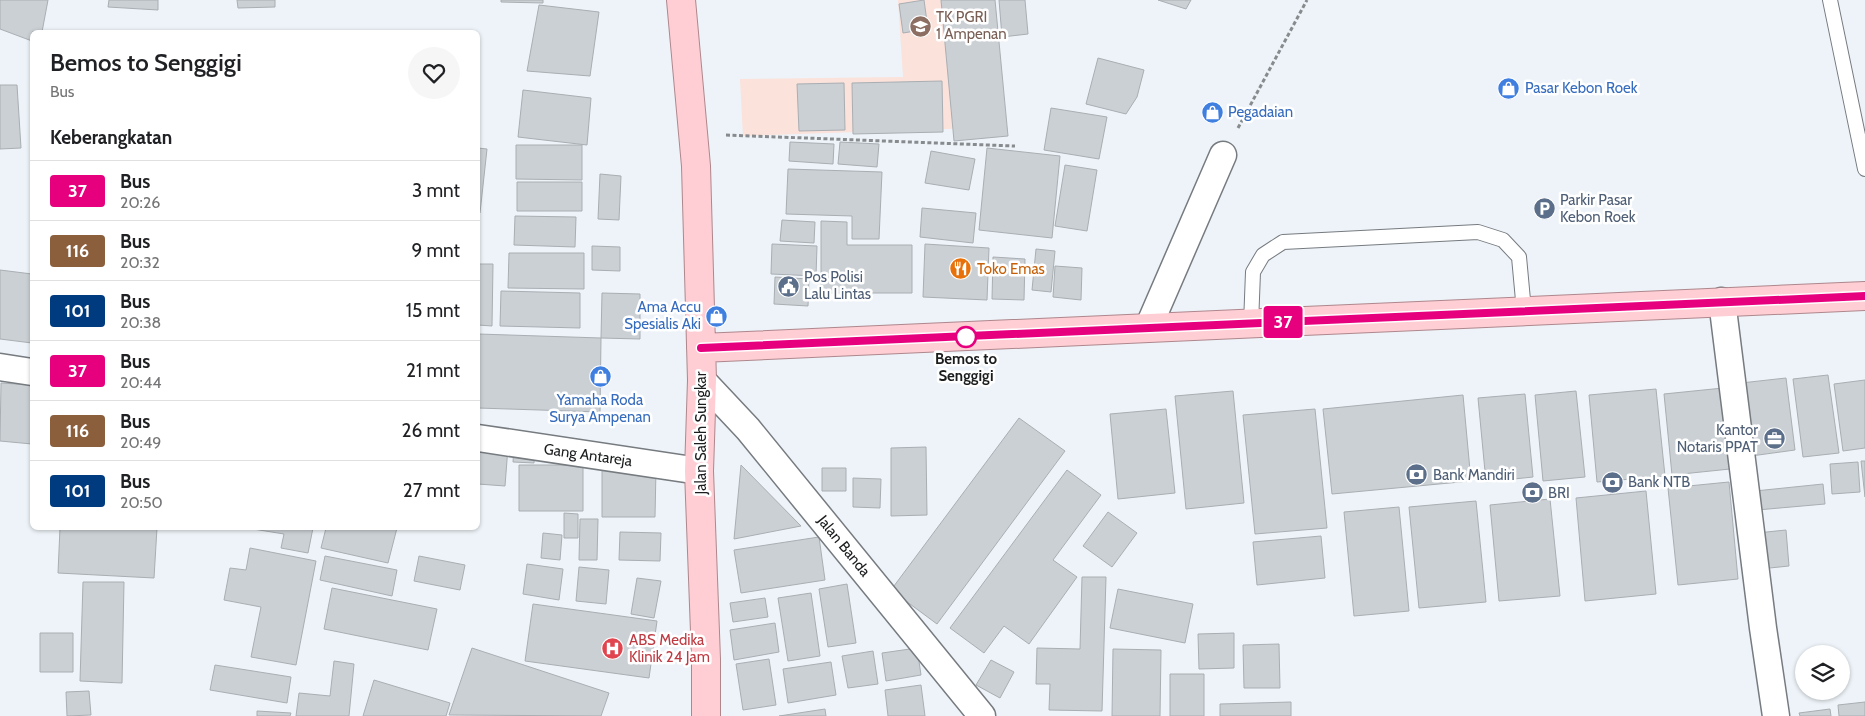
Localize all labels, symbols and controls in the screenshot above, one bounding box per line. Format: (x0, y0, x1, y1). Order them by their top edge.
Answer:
place label: TK PGRI 1 Ampenan (936, 8, 1007, 43)
school or university icon: TK PGRI 1 Ampenan (908, 14, 932, 38)
button: heart (408, 47, 460, 99)
text: Bemos to Senggigi (50, 48, 242, 77)
shop icon: Pasar Kebon Roek (1497, 76, 1521, 100)
place label: Pasar Kebon Roek (1525, 79, 1638, 97)
text: Bus (50, 82, 74, 101)
shop icon: Pegadaian (1200, 100, 1224, 124)
place label: Pegadaian (1228, 103, 1293, 121)
text: Keberangkatan (50, 126, 172, 149)
text: Bus (120, 170, 150, 193)
text: 3 mnt (412, 179, 460, 202)
text: 37 (68, 180, 87, 202)
place label: Parkir Pasar Kebon Roek (1560, 191, 1636, 226)
text: 20:26 (120, 193, 160, 212)
parking icon: Parkir Pasar Kebon Roek (1532, 197, 1556, 221)
text: Bus (120, 230, 150, 253)
text: 9 mnt (411, 239, 460, 262)
text: 116 (66, 240, 89, 262)
text: 20:32 (120, 253, 160, 272)
restaurant icon: Toko Emas (949, 257, 973, 281)
place label: Toko Emas (977, 260, 1045, 278)
place label: Pos Polisi Lalu Lintas (804, 268, 871, 303)
public building icon: Pos Polisi Lalu Lintas (776, 274, 800, 298)
text: Bus (120, 290, 150, 313)
place label: Ama Accu Spesialis Aki (624, 298, 701, 333)
text: 15 mnt (406, 299, 460, 322)
text: 101 (65, 300, 91, 322)
shop icon: Ama Accu Spesialis Aki (705, 304, 729, 328)
line badge: 37 (1260, 306, 1306, 338)
text: 37 (1274, 311, 1292, 333)
text: 20:38 (120, 313, 161, 332)
marker: Bemos to Senggigi (955, 326, 977, 348)
text: Bus (120, 350, 150, 373)
place label: Bemos to Senggigi (935, 350, 998, 385)
text: 21 mnt (406, 359, 460, 382)
text: 37 (68, 360, 87, 382)
shop icon: Yamaha Roda Surya Ampenan (588, 365, 612, 389)
street label: Jalan Saleh Sungkar (692, 371, 710, 495)
text: 20:44 (120, 373, 161, 392)
place label: Yamaha Roda Surya Ampenan (549, 391, 651, 426)
text: Bus (120, 410, 150, 433)
text: 26 mnt (401, 419, 460, 442)
text: 116 (66, 420, 89, 442)
place label: Kantor Notaris PPAT (1677, 421, 1758, 456)
office icon: Kantor Notaris PPAT (1762, 427, 1786, 451)
text: 20:49 (120, 433, 161, 452)
street label: Gang Antareja (543, 440, 634, 470)
bank icon: Bank Mandiri (1405, 463, 1429, 487)
place label: Bank Mandiri (1433, 466, 1515, 484)
text: Bus (120, 470, 150, 493)
bank icon: Bank NTB (1600, 470, 1624, 494)
place label: Bank NTB (1628, 473, 1690, 491)
text: 27 mnt (403, 479, 460, 502)
text: 101 (65, 480, 91, 502)
bank icon: BRI (1520, 481, 1544, 505)
place label: BRI (1548, 484, 1570, 502)
text: 20:50 (120, 493, 163, 512)
street label: Jalan Banda (813, 511, 875, 581)
place label: ABS Medika Klinik 24 Jam (629, 631, 710, 666)
hospital icon: ABS Medika Klinik 24 Jam (601, 637, 625, 661)
map controls (1795, 645, 1850, 700)
button: layers (1795, 645, 1850, 700)

